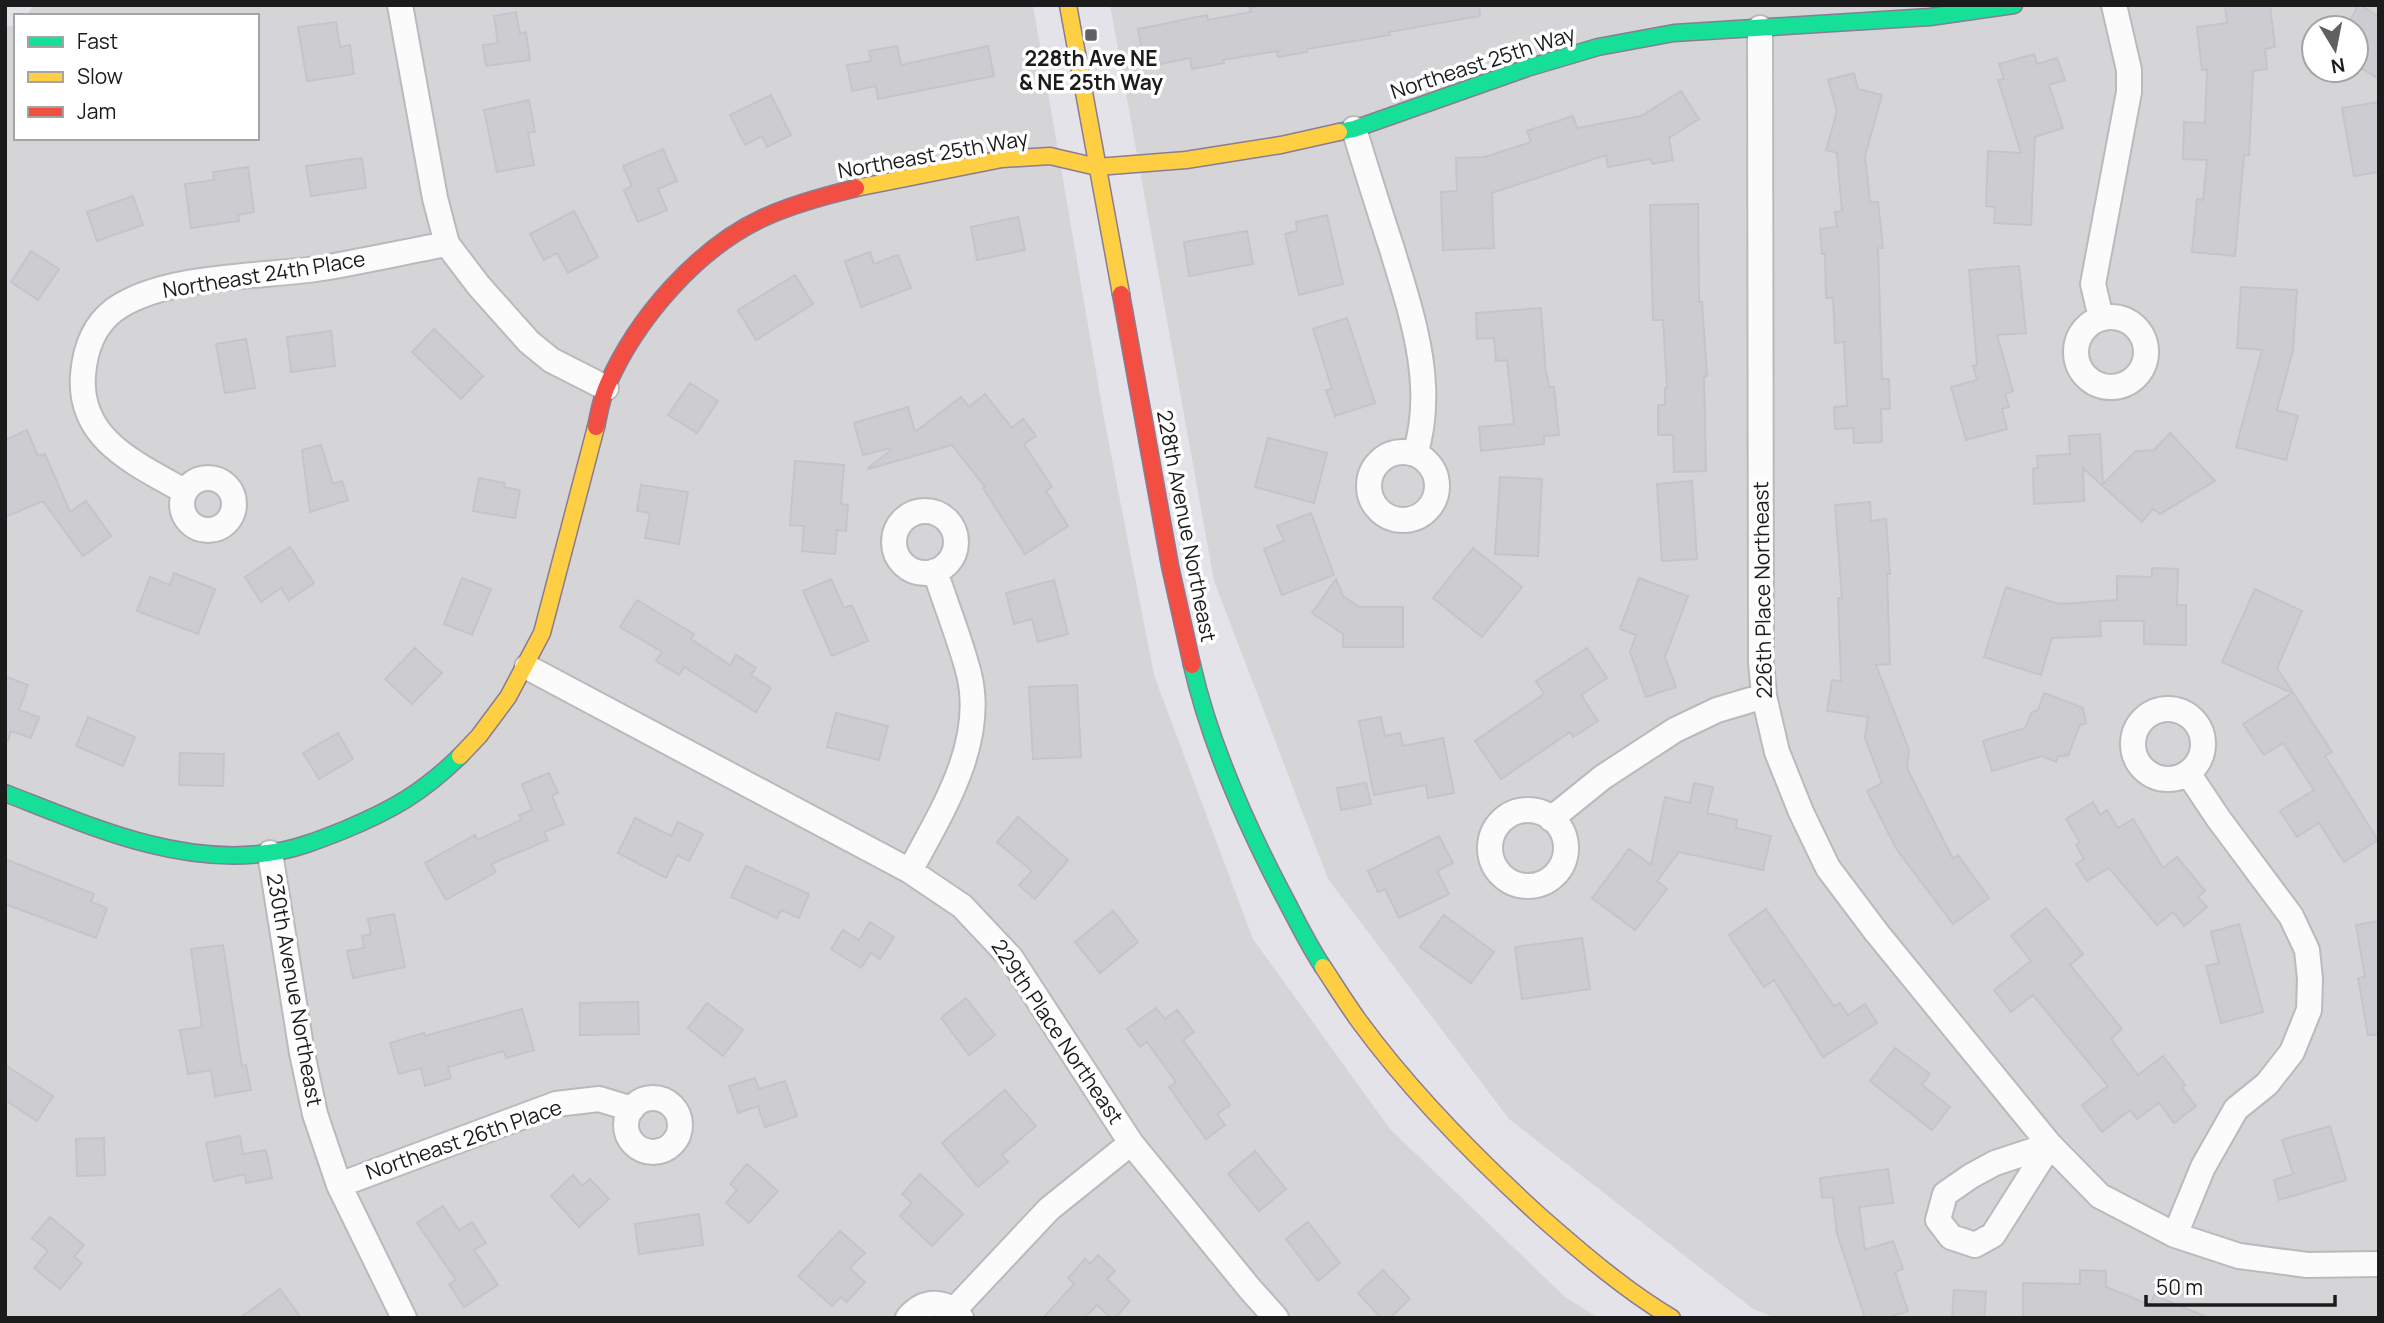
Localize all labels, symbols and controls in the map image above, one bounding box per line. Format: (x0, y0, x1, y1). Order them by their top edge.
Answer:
legend (14, 14, 259, 140)
north arrow (2300, 14, 2370, 84)
street label: Northeast 25th Way (1387, 19, 1579, 105)
text: Fast (77, 27, 118, 55)
marker: 228th Ave NE & NE 25th Way (1083, 27, 1099, 43)
place label: 228th Ave NE & NE 25th Way (1019, 44, 1163, 96)
text: N (2329, 52, 2347, 80)
text: Slow (77, 62, 123, 90)
text: Jam (77, 97, 116, 125)
street label: Northeast 25th Way (836, 124, 1030, 185)
street label: Northeast 24th Place (161, 244, 367, 304)
street label: 228th Avenue Northeast (1151, 407, 1223, 644)
street label: 226th Place Northeast (1746, 481, 1778, 699)
street label: 230th Avenue Northeast (261, 871, 329, 1108)
street label: 229th Place Northeast (985, 933, 1130, 1129)
street label: Northeast 26th Place (362, 1092, 565, 1186)
scale bar (2146, 1264, 2335, 1308)
text: 50 m (2156, 1273, 2203, 1301)

